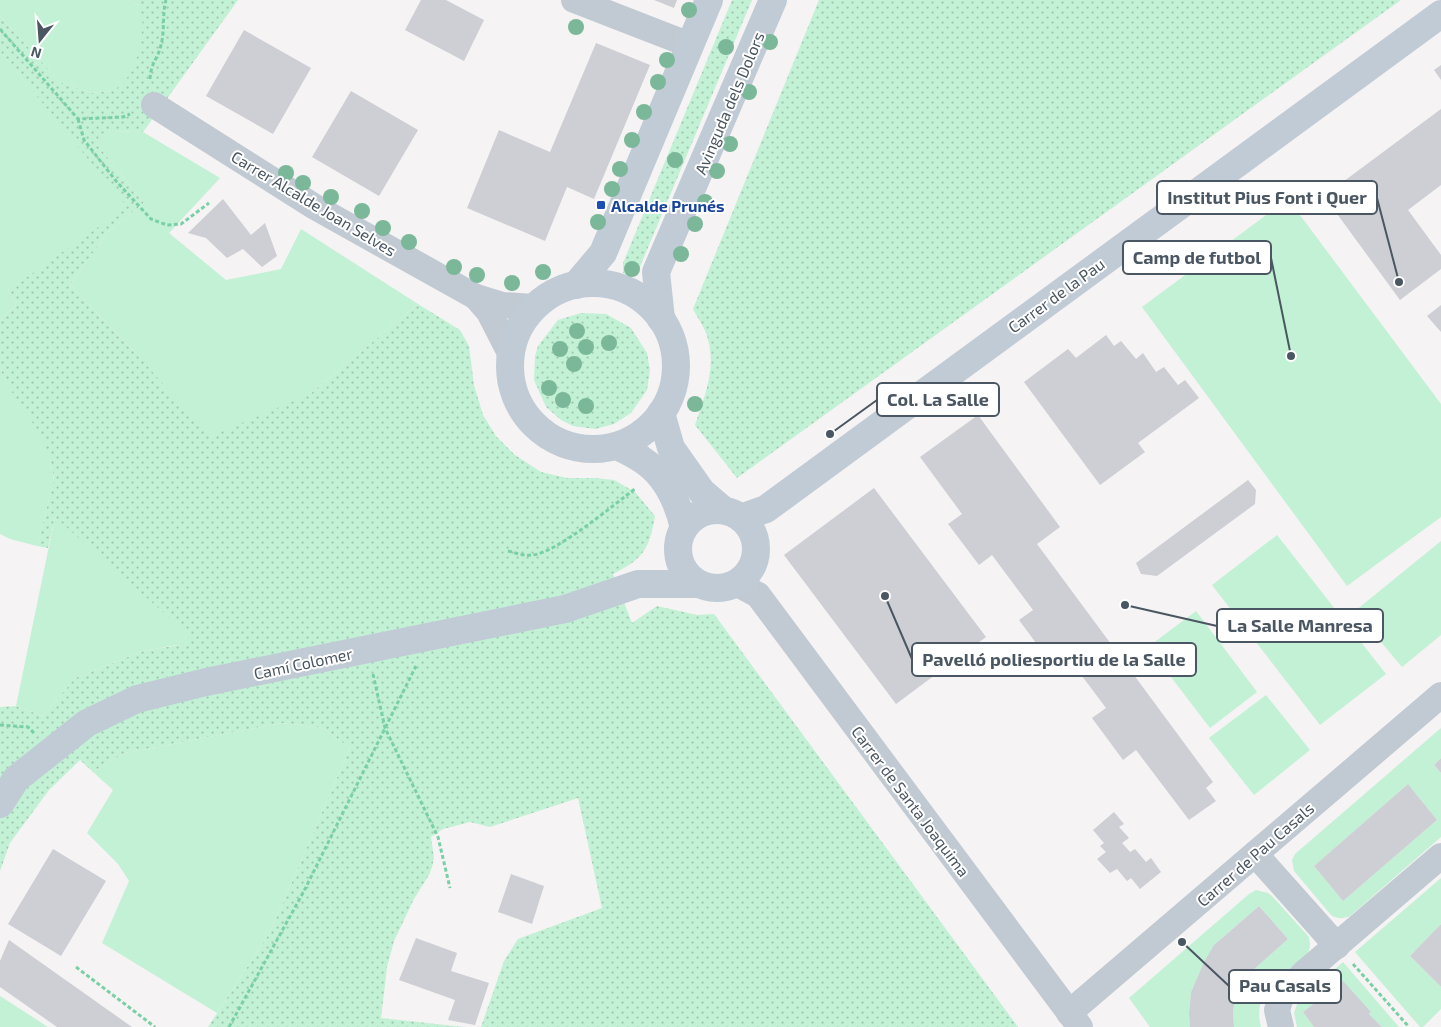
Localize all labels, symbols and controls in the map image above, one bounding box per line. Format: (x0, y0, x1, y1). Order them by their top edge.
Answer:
north arrow (15, 15, 65, 65)
street label: Avinguda dels Dolors (690, 29, 768, 177)
text: N (29, 43, 43, 63)
street label: Carrer Alcalde Joan Selves (228, 146, 400, 260)
callout: Institut Pius Font i Quer (1157, 181, 1377, 214)
text: Institut Pius Font i Quer (1167, 186, 1367, 208)
place label: Alcalde Prunés (611, 196, 725, 215)
marker: Alcalde Prunés (595, 199, 607, 211)
callout: Camp de futbol (1123, 241, 1271, 274)
text: Camp de futbol (1133, 246, 1261, 268)
street label: Carrer de la Pau (1004, 254, 1108, 336)
callout: Col. La Salle (877, 383, 999, 416)
text: Col. La Salle (887, 388, 989, 410)
callout: La Salle Manresa (1217, 609, 1383, 642)
text: La Salle Manresa (1227, 614, 1373, 636)
street label: Camí Colomer (252, 643, 355, 683)
callout: Pavelló poliesportiu de la Salle (912, 643, 1196, 676)
text: Pavelló poliesportiu de la Salle (922, 648, 1186, 670)
street label: Carrer de Santa Joaquima (848, 722, 974, 880)
street label: Carrer de Pau Casals (1193, 798, 1317, 910)
callout: Pau Casals (1229, 970, 1341, 1003)
text: Pau Casals (1239, 974, 1331, 996)

